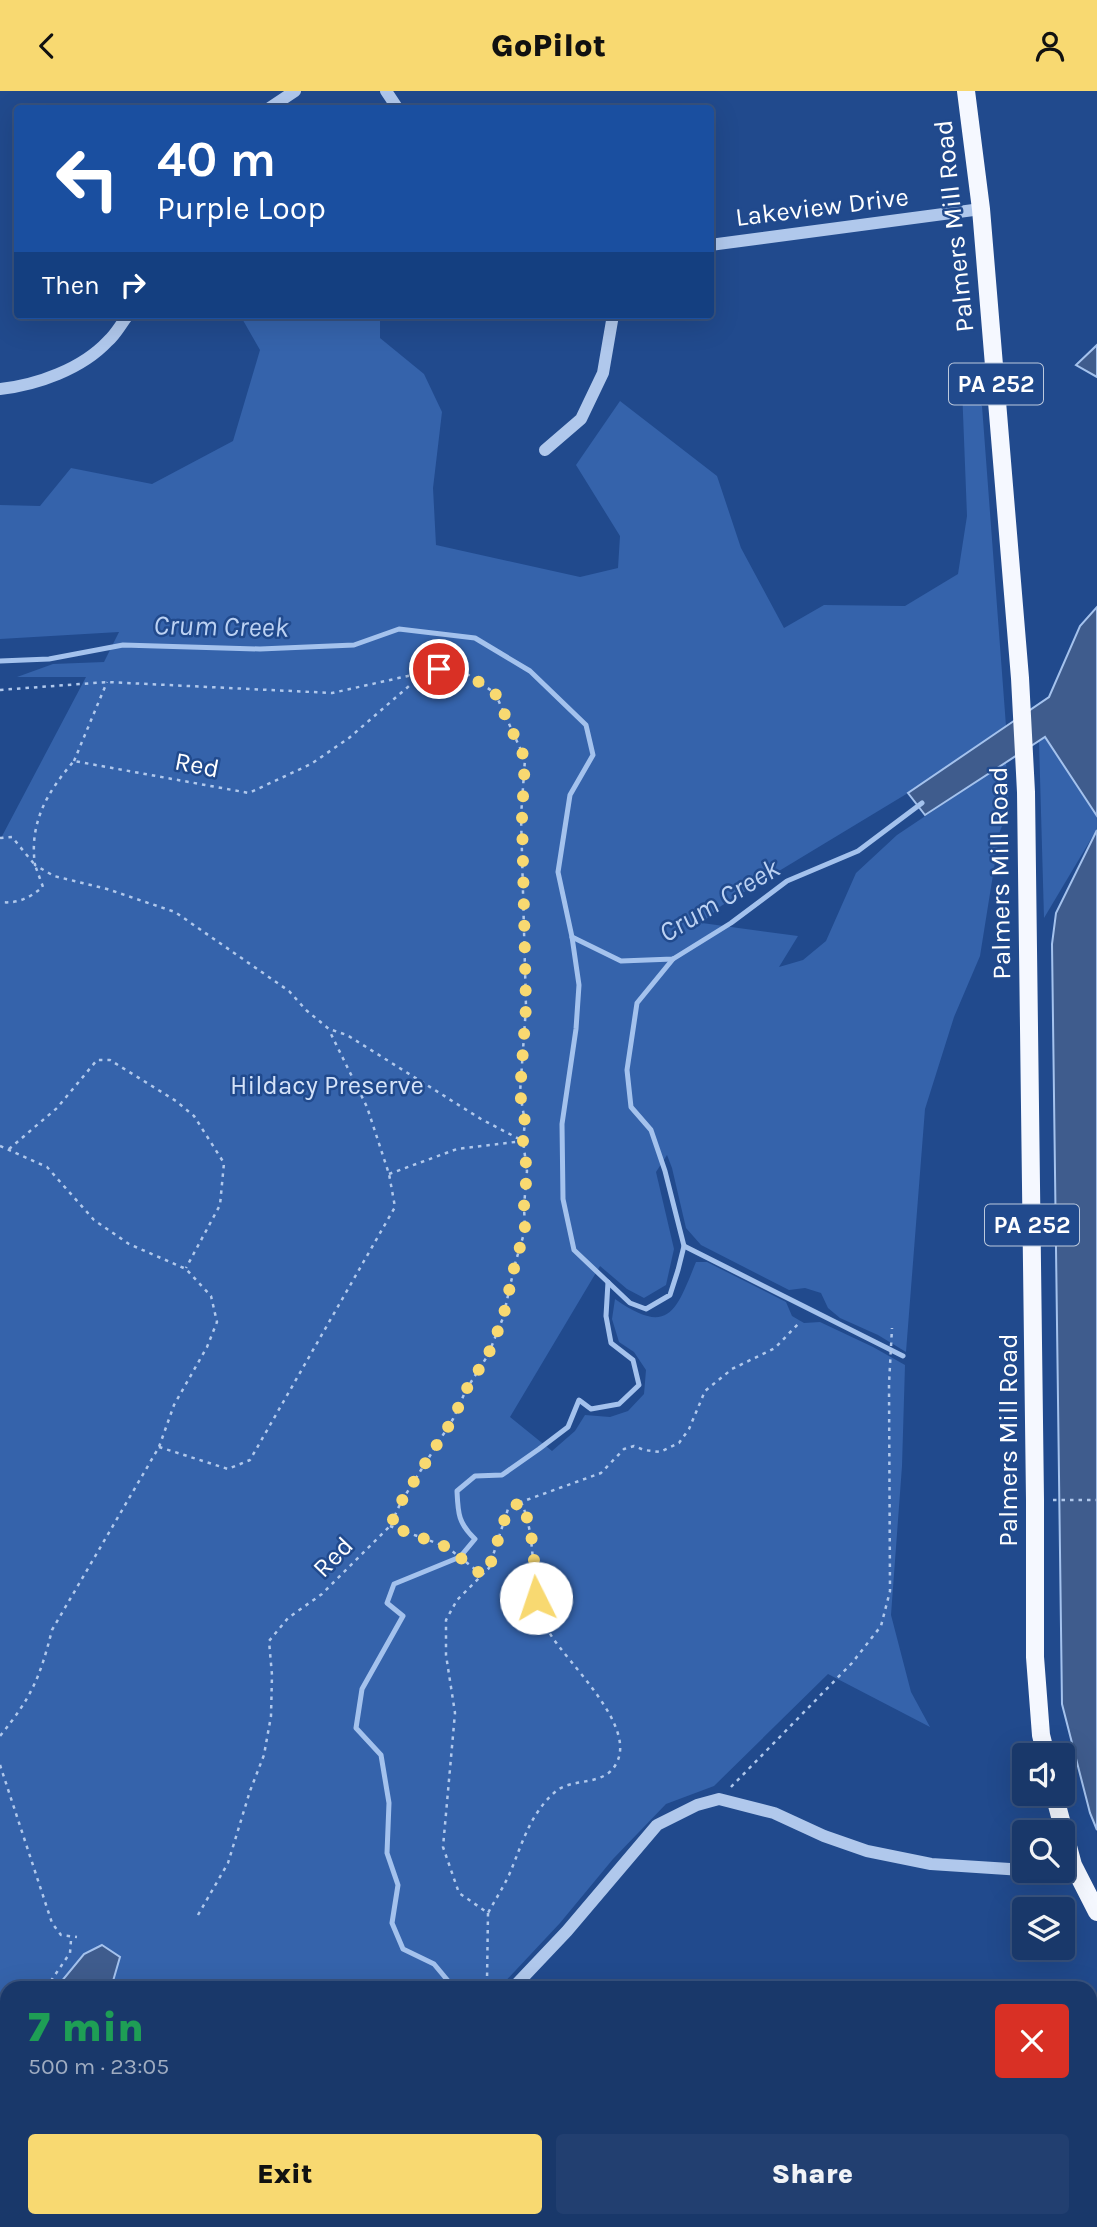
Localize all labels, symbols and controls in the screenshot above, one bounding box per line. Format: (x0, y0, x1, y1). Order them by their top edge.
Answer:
icon: back (28, 27, 66, 65)
text: GoPilot (491, 27, 606, 64)
icon: person (1031, 27, 1069, 65)
street label: Palmers Mill Road (927, 118, 981, 334)
text: 40 m (157, 131, 276, 188)
icon: left (42, 133, 133, 224)
street label: Lakeview Drive (734, 181, 910, 233)
text: Purple Loop (157, 190, 326, 227)
icon: right (114, 266, 152, 304)
text: Then (42, 270, 100, 301)
road number: PA 252 (949, 363, 1043, 405)
water label: Crum Creek (153, 608, 290, 644)
pin (409, 639, 469, 699)
icon: arrive (420, 650, 458, 688)
street label: Red (172, 746, 222, 784)
street label: Palmers Mill Road (983, 766, 1017, 980)
water label: Crum Creek (653, 851, 786, 949)
park label: Hildacy Preserve (230, 1070, 424, 1101)
road number: PA 252 (985, 1205, 1079, 1245)
street label: Palmers Mill Road (993, 1333, 1024, 1547)
street label: Red (306, 1530, 360, 1584)
position arrow (499, 1561, 573, 1635)
map controls (1012, 1743, 1075, 1960)
button: sound (1012, 1743, 1075, 1806)
button: search (1012, 1820, 1075, 1883)
button: layers (1012, 1897, 1075, 1960)
text: 7 min (28, 2002, 144, 2052)
button: close (995, 2004, 1069, 2078)
text: 500 m · 23:05 (28, 2053, 169, 2080)
button: Exit (28, 2134, 542, 2214)
button: Share (556, 2134, 1069, 2214)

